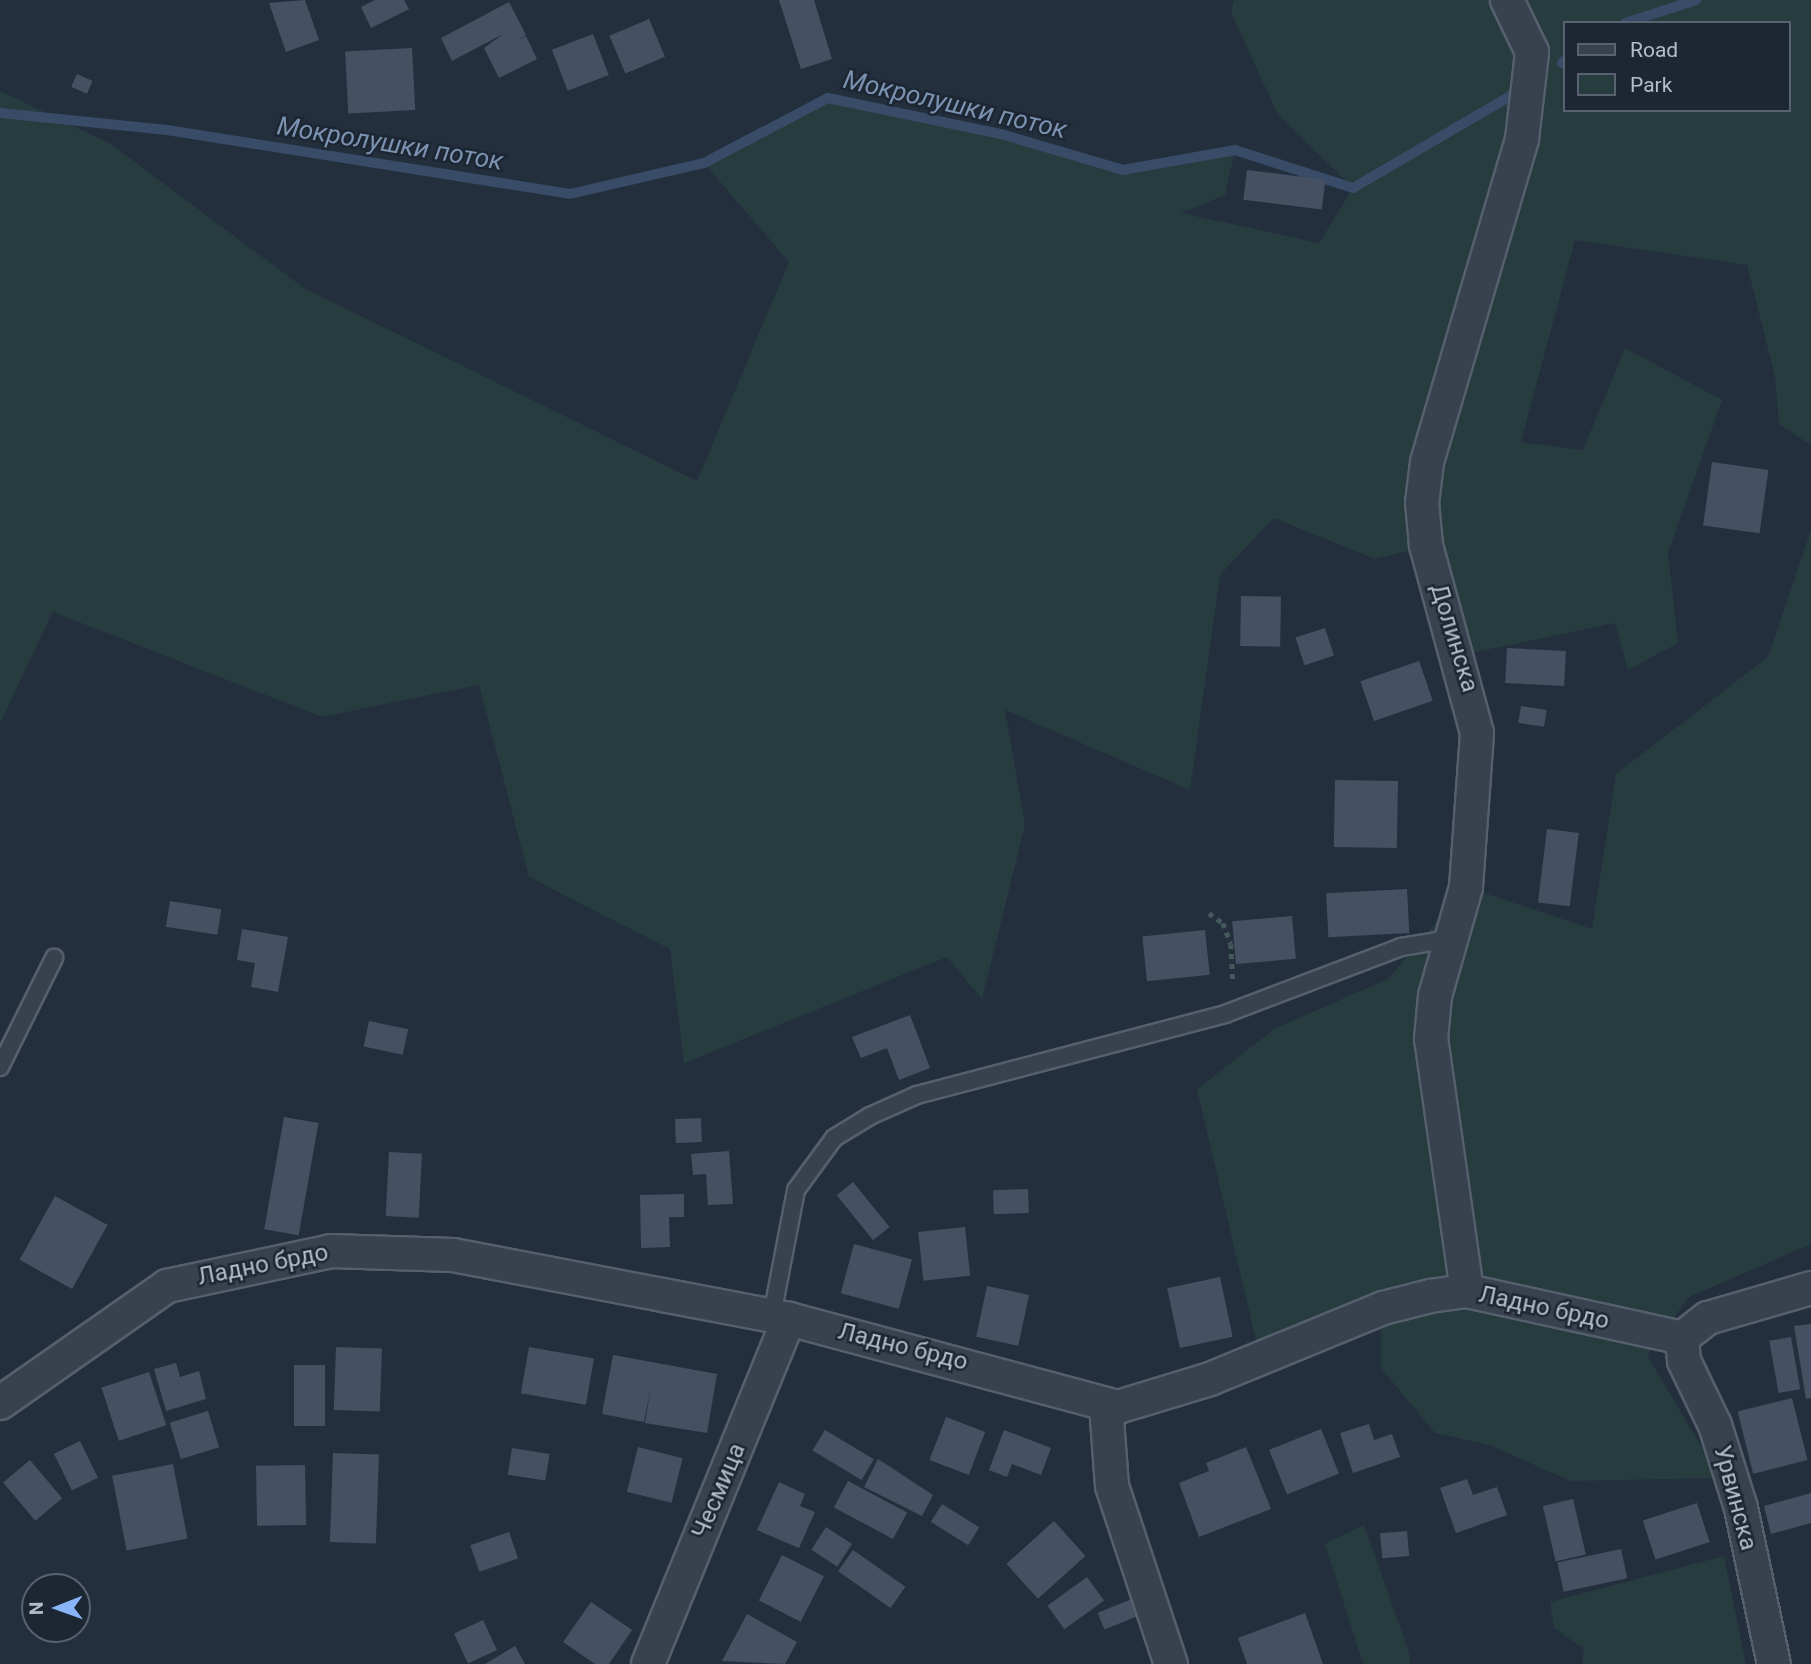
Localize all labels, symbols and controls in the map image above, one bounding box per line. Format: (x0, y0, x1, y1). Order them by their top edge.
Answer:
legend (1562, 21, 1790, 112)
text: Road (1630, 38, 1678, 62)
water label: Мокролушки поток (840, 64, 1070, 146)
text: Park (1630, 73, 1672, 97)
water label: Мокролушки поток (275, 111, 505, 177)
street label: Долинска (1424, 580, 1484, 696)
street label: Ладно брдо (195, 1238, 331, 1292)
street label: Ладно брдо (1476, 1280, 1612, 1336)
street label: Ладно брдо (835, 1317, 971, 1377)
street label: Чесмица (686, 1439, 752, 1543)
street label: Урвинска (1707, 1442, 1763, 1554)
north arrow (21, 1573, 91, 1643)
text: N (25, 1601, 48, 1615)

